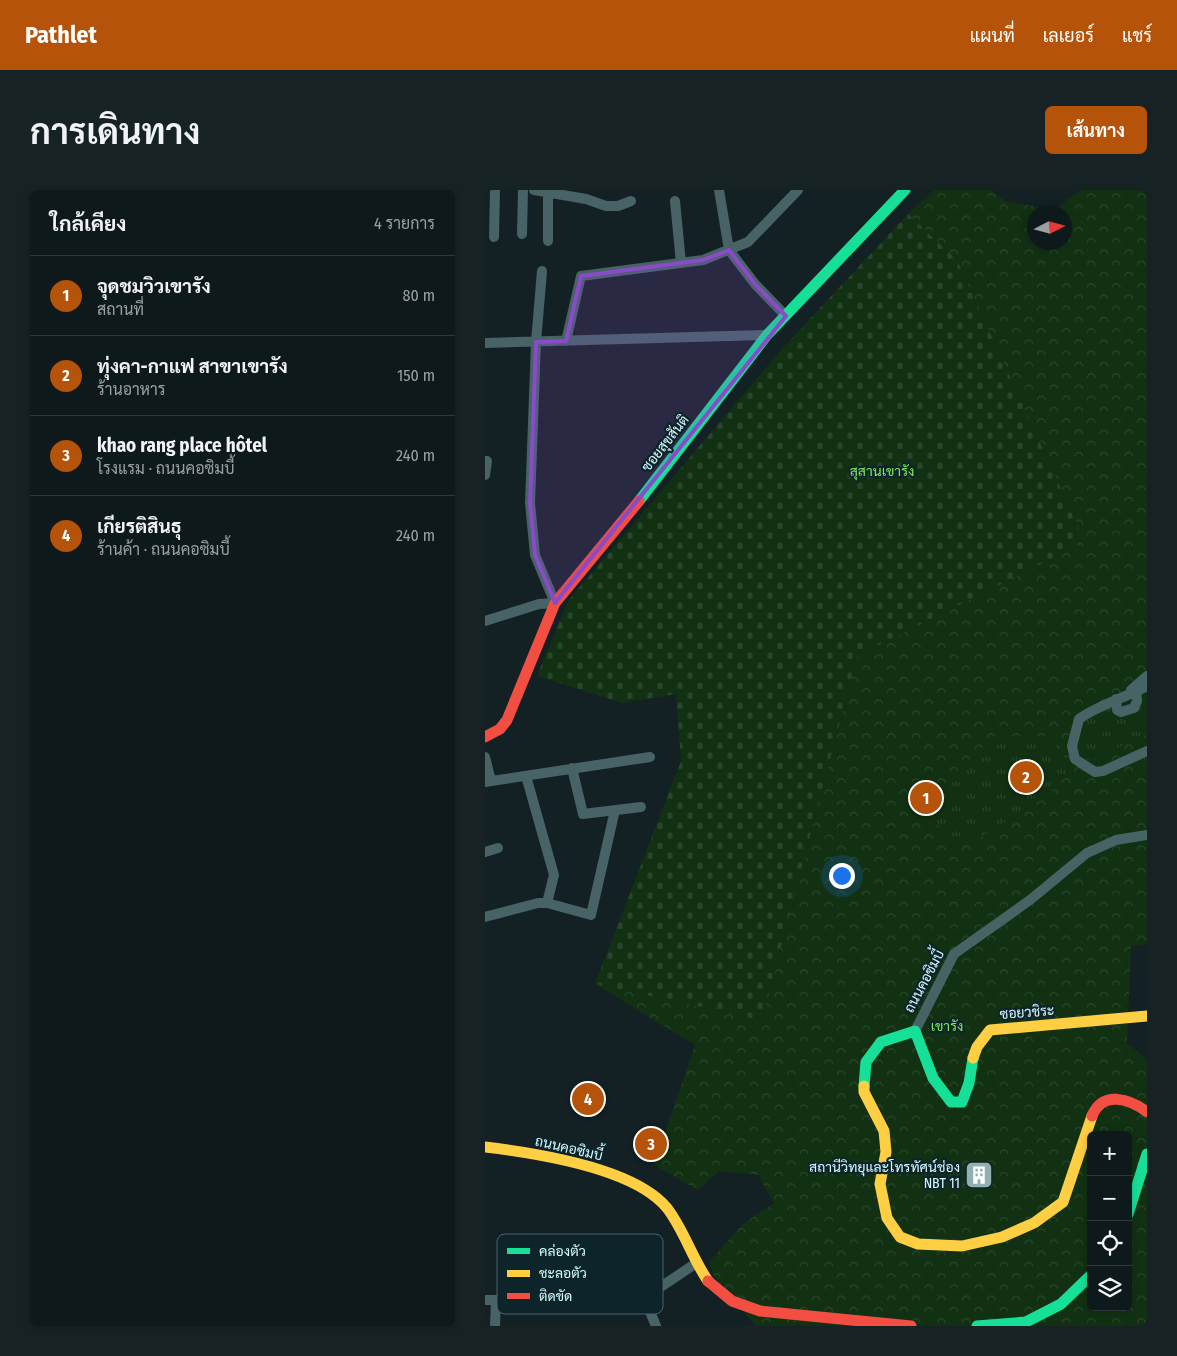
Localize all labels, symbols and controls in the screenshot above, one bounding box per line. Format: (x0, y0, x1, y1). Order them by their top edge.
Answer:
text: Pathlet (25, 21, 97, 49)
text: แผนที่ (970, 25, 1015, 47)
text: เลเยอร์ (1043, 25, 1094, 47)
text: แชร์ (1122, 25, 1152, 47)
button: เส้นทาง (1045, 106, 1147, 154)
text: การเดินทาง (30, 111, 200, 153)
north arrow (1027, 205, 1072, 250)
text: ใกล้เคียง (50, 211, 126, 237)
text: 4 รายการ (374, 214, 435, 233)
text: จุดชมวิวเขารัง (97, 275, 211, 298)
text: 1 (63, 286, 69, 305)
text: 80 m (403, 286, 435, 305)
text: สถานที่ (97, 300, 144, 319)
text: ทุ่งคา-กาแฟ สาขาเขารัง (97, 355, 288, 378)
text: 2 (62, 366, 70, 385)
text: 150 m (397, 366, 435, 385)
text: ร้านอาหาร (97, 380, 166, 399)
street label: ซอยสุขสันติ (638, 412, 693, 475)
text: khao rang place hôtel (97, 434, 267, 457)
text: 3 (62, 446, 70, 465)
text: 240 m (396, 446, 435, 465)
text: โรงแรม · ถนนคอซิมบี้ (97, 459, 235, 478)
park label: สุสานเขารัง (850, 463, 914, 481)
text: เกียรติสินธุ (97, 515, 182, 538)
text: 4 (62, 526, 70, 545)
text: 240 m (396, 526, 435, 545)
text: ร้านค้า · ถนนคอซิมบี้ (97, 540, 230, 559)
pin: 2 (1010, 758, 1042, 796)
pin: 1 (910, 779, 942, 817)
your location (829, 863, 855, 889)
street label: ถนนคอซิมบี้ (897, 944, 949, 1016)
street label: ซอยวชิระ (999, 1002, 1055, 1023)
park label: เขารัง (931, 1018, 963, 1035)
pin: 4 (572, 1080, 604, 1118)
pin: 3 (635, 1125, 667, 1163)
street label: ถนนคอซิมบี้ (533, 1129, 606, 1165)
map controls (1087, 1131, 1132, 1311)
button: + (1087, 1131, 1132, 1176)
place label: สถานีวิทยุและโทรทัศน์ช่อง NBT 11 (809, 1158, 960, 1192)
building icon: สถานีวิทยุและโทรทัศน์ช่อง NBT 11 (964, 1160, 994, 1190)
button: − (1087, 1176, 1132, 1221)
button: locate (1087, 1221, 1132, 1266)
legend (497, 1234, 663, 1314)
text: คล่องตัว (539, 1243, 586, 1260)
text: ชะลอตัว (539, 1265, 587, 1282)
button: layers (1087, 1266, 1132, 1311)
text: ติดขัด (539, 1288, 572, 1305)

